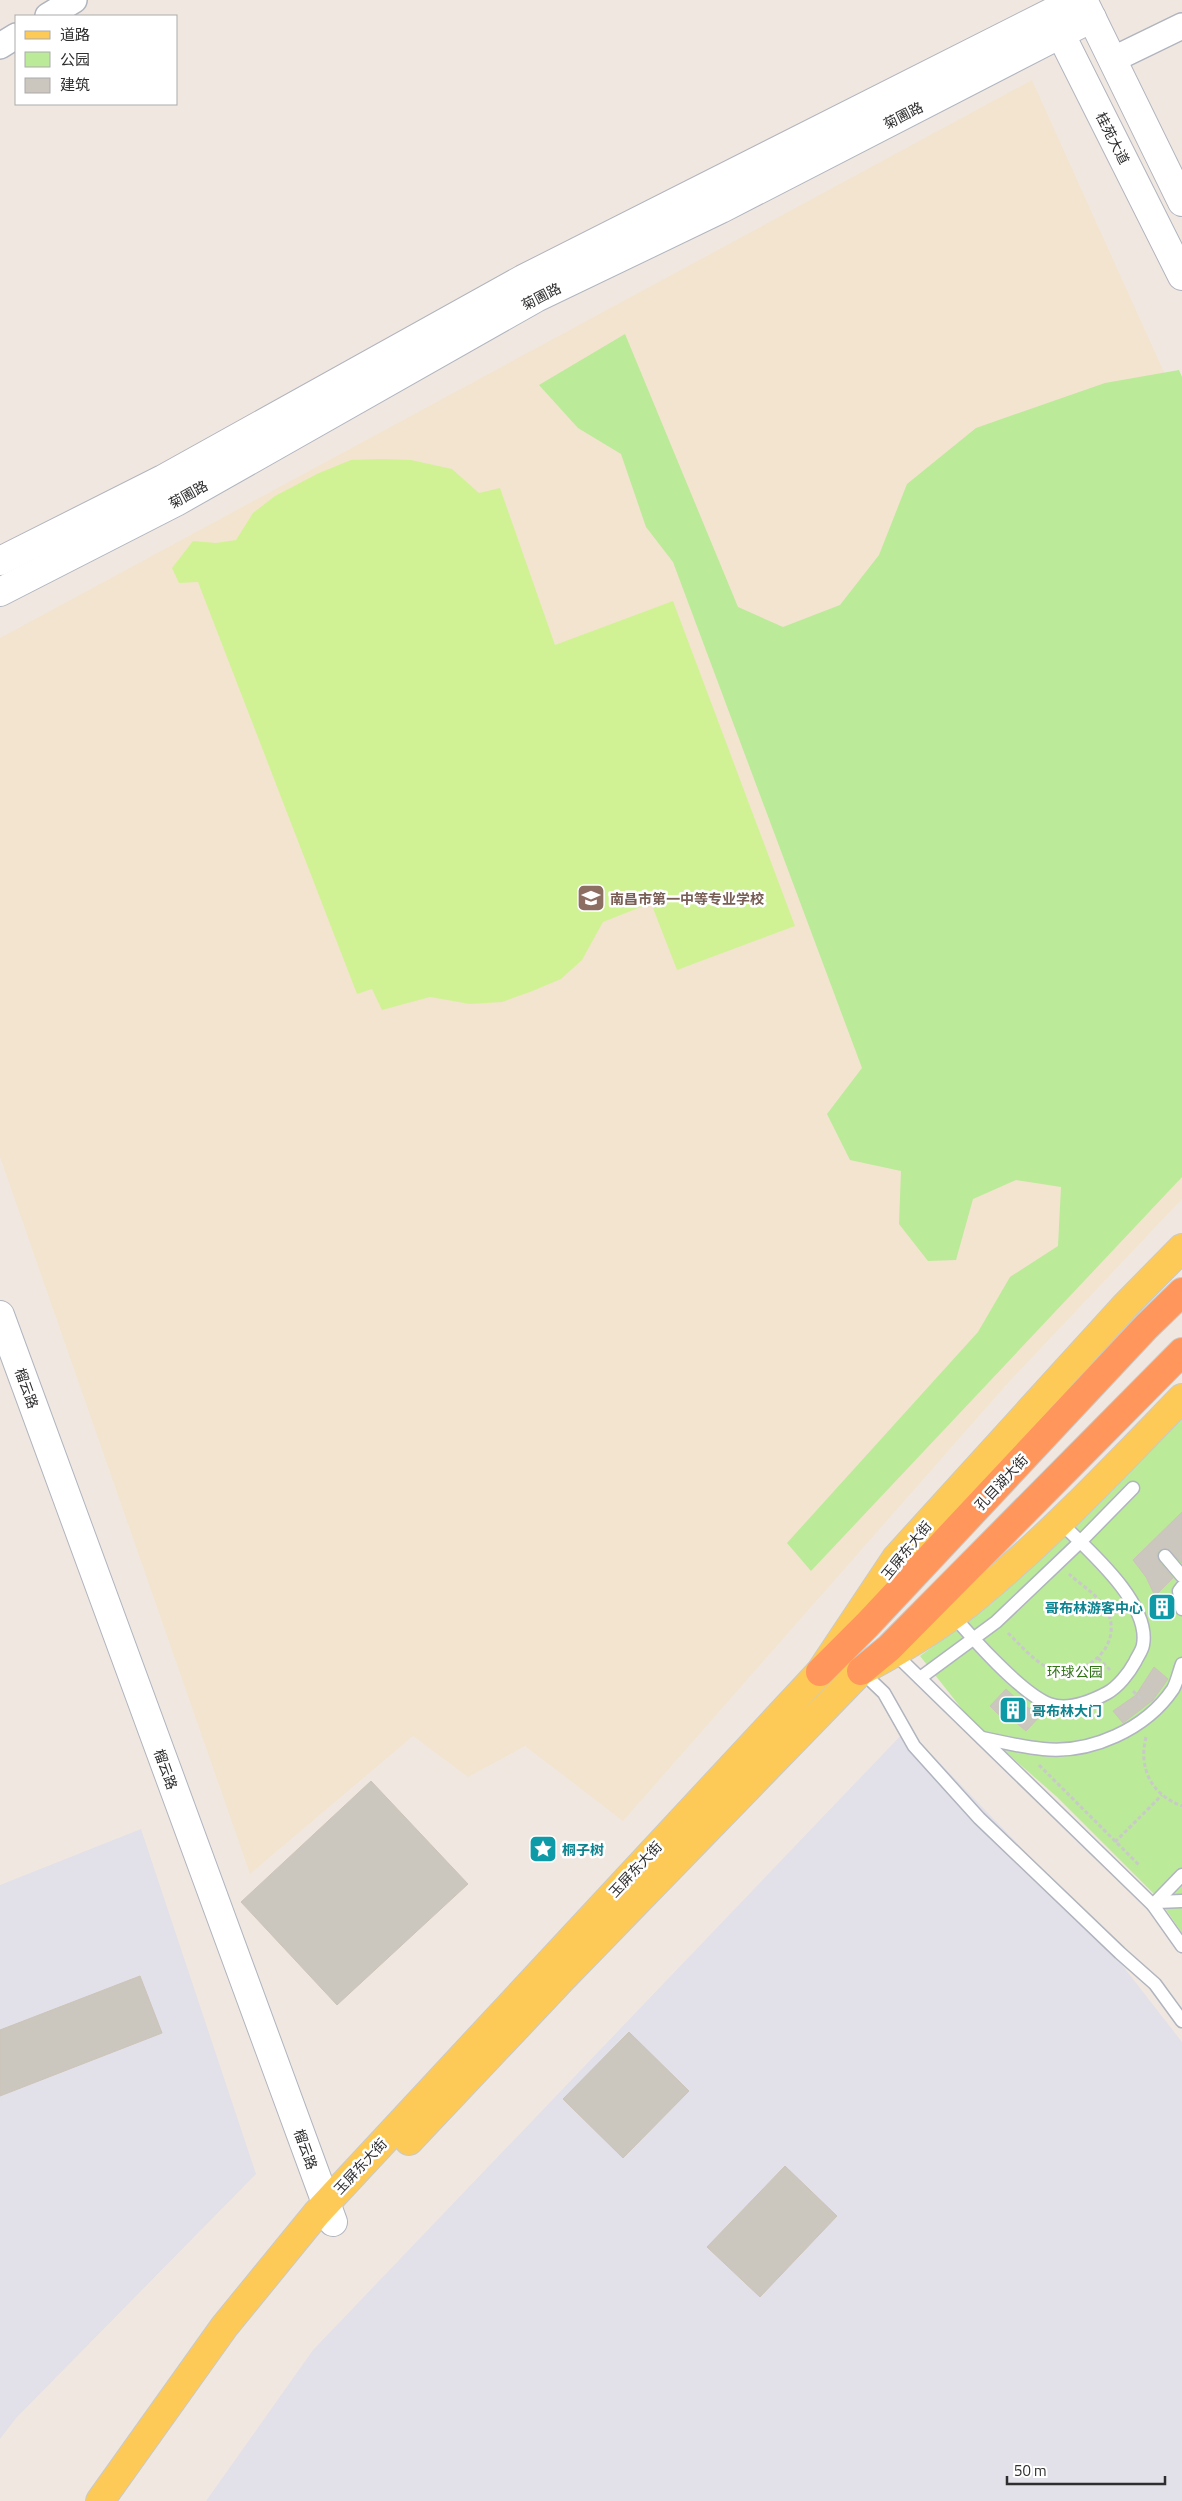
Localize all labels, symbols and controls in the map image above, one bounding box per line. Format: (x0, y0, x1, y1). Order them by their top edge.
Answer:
legend (15, 15, 178, 105)
text: 道路 (60, 23, 90, 46)
text: 公园 (60, 48, 90, 71)
text: 建筑 (60, 73, 90, 96)
street label: 菊圃路 (880, 96, 926, 134)
street label: 桂苑大道 (1091, 108, 1135, 168)
street label: 菊圃路 (518, 277, 564, 315)
street label: 菊圃路 (165, 475, 211, 513)
school or university icon: 南昌市第一中等专业学校 (576, 883, 606, 913)
place label: 南昌市第一中等专业学校 (610, 888, 764, 909)
street label: 榴云路 (10, 1365, 44, 1411)
street label: 孔目湖大街 (969, 1449, 1033, 1515)
street label: 玉屏东大街 (876, 1516, 936, 1584)
building icon: 哥布林游客中心 (1147, 1592, 1177, 1622)
place label: 哥布林游客中心 (1045, 1597, 1143, 1618)
park label: 环球公园 (1047, 1661, 1103, 1682)
building icon: 哥布林大门 (998, 1695, 1028, 1725)
place label: 哥布林大门 (1032, 1700, 1102, 1721)
street label: 榴云路 (149, 1746, 183, 1792)
place icon: 桐子树 (528, 1834, 558, 1864)
street label: 玉屏东大街 (603, 1836, 667, 1902)
place label: 桐子树 (562, 1839, 604, 1860)
street label: 榴云路 (289, 2126, 323, 2172)
street label: 玉屏东大街 (328, 2133, 392, 2199)
scale bar (1007, 2454, 1164, 2486)
text: 50 m (1014, 2459, 1047, 2482)

